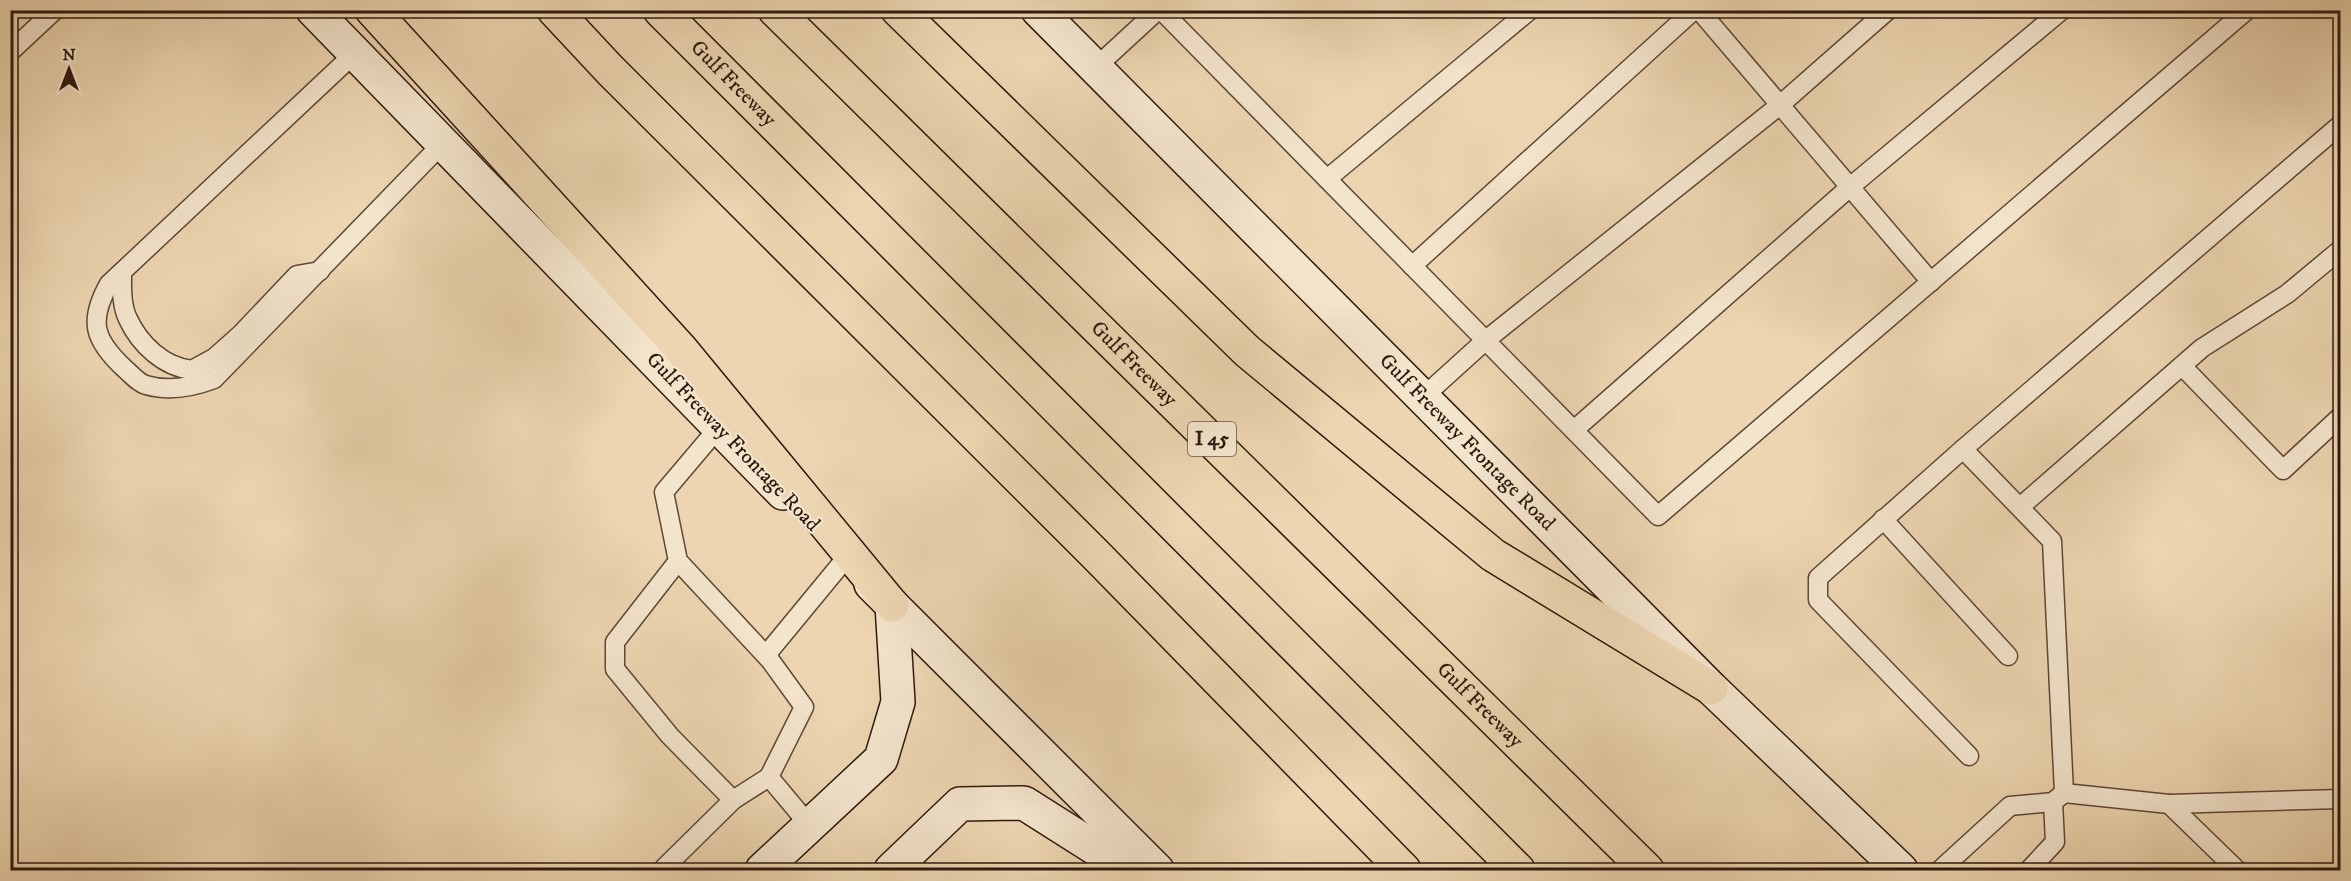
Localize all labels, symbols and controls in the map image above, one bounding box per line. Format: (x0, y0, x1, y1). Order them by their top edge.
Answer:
street label: Gulf Freeway (685, 35, 783, 133)
north arrow (39, 39, 99, 99)
text: N (62, 45, 76, 65)
street label: Gulf Freeway (1085, 315, 1183, 413)
street label: Gulf Freeway Frontage Road (641, 347, 826, 537)
street label: Gulf Freeway Frontage Road (1373, 348, 1561, 537)
road number: I 45 (1188, 422, 1236, 456)
street label: Gulf Freeway (1431, 657, 1529, 754)

